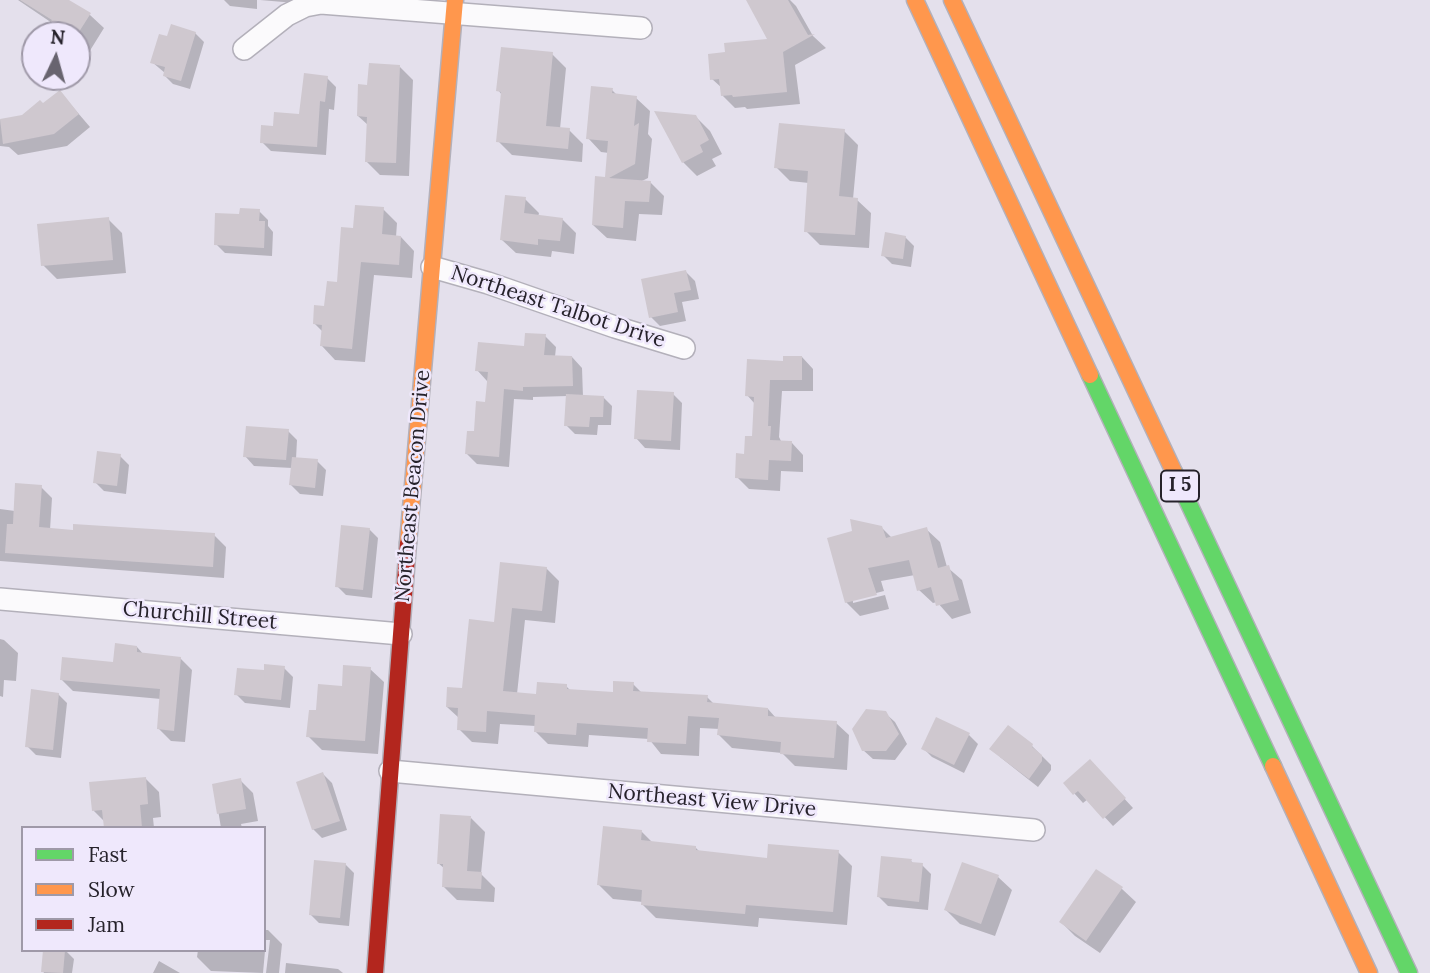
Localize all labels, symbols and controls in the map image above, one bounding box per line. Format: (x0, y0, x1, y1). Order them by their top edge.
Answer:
north arrow (21, 21, 91, 91)
text: N (49, 24, 66, 50)
street label: Northeast Talbot Drive (448, 260, 668, 354)
street label: Northeast Beacon Drive (390, 369, 436, 603)
road number: I 5 (1161, 471, 1199, 502)
street label: Churchill Street (122, 597, 278, 635)
street label: Northeast View Drive (607, 779, 817, 823)
legend (21, 826, 266, 952)
text: Fast (88, 841, 127, 868)
text: Slow (88, 876, 135, 903)
text: Jam (88, 911, 125, 938)

